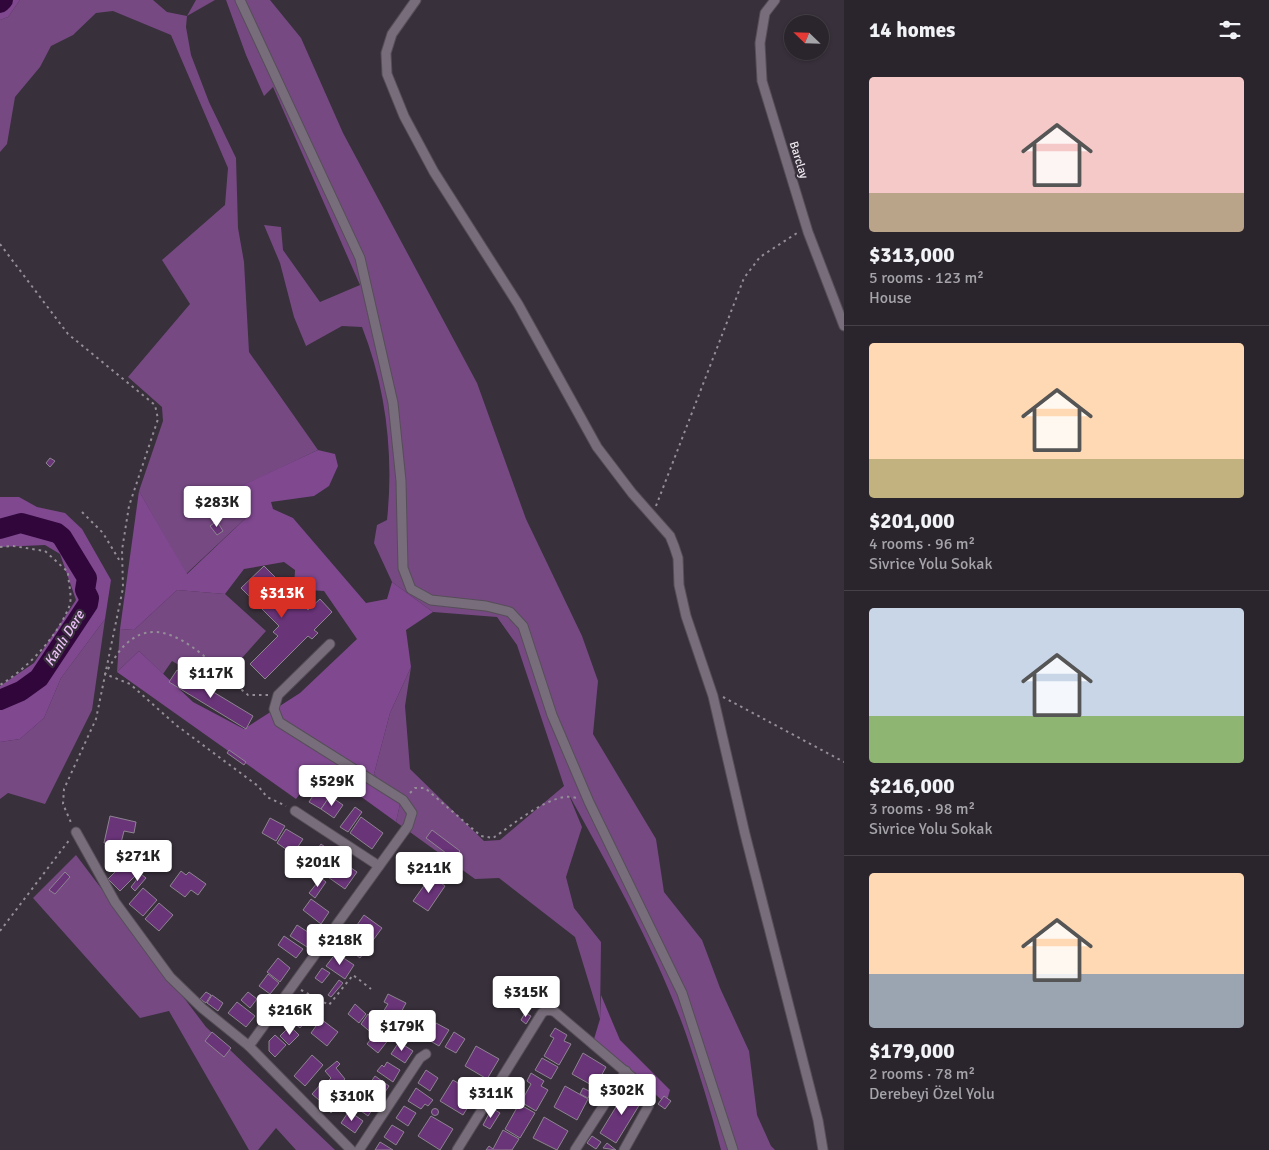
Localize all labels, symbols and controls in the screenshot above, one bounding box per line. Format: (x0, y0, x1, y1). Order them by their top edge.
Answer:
north arrow (784, 15, 829, 60)
map controls (784, 15, 829, 60)
icon: filters (1216, 16, 1244, 44)
text: 14 homes (869, 17, 955, 43)
icon: home (1012, 110, 1102, 200)
street label: Barclay (786, 140, 811, 181)
text: $313,000 (869, 242, 955, 268)
text: 5 rooms · 123 m² (869, 268, 984, 288)
text: House (869, 288, 912, 308)
icon: home (1012, 375, 1102, 465)
pin: $283K (182, 486, 252, 528)
text: $283K (195, 492, 239, 512)
text: $201,000 (869, 508, 955, 534)
text: 4 rooms · 96 m² (869, 534, 975, 554)
text: Sivrice Yolu Sokak (869, 554, 992, 574)
pin: $313K (247, 576, 317, 619)
text: $313K (260, 583, 304, 603)
water label: Kanlı Dere (41, 607, 89, 669)
icon: home (1012, 640, 1102, 730)
pin: $117K (176, 656, 246, 699)
text: $117K (189, 663, 233, 683)
pin: $529K (297, 764, 367, 807)
text: $529K (310, 771, 354, 791)
text: $216,000 (869, 773, 955, 799)
text: 3 rooms · 98 m² (869, 799, 975, 819)
text: Sivrice Yolu Sokak (869, 819, 992, 839)
pin: $271K (103, 840, 173, 882)
text: $271K (116, 846, 160, 866)
pin: $201K (283, 846, 353, 888)
text: $201K (296, 852, 340, 872)
pin: $211K (394, 852, 464, 894)
text: $211K (407, 858, 451, 878)
icon: home (1012, 905, 1102, 995)
pin: $218K (305, 924, 375, 966)
text: $218K (318, 930, 362, 950)
pin: $315K (491, 976, 561, 1018)
text: $315K (504, 982, 548, 1002)
pin: $216K (255, 994, 325, 1036)
text: $216K (268, 1000, 312, 1020)
pin: $179K (367, 1010, 437, 1052)
text: $179K (380, 1016, 424, 1036)
text: $179,000 (869, 1038, 955, 1064)
text: 2 rooms · 78 m² (869, 1064, 975, 1084)
pin: $302K (587, 1074, 657, 1116)
pin: $311K (456, 1076, 526, 1119)
pin: $310K (317, 1080, 387, 1122)
text: $302K (600, 1080, 644, 1100)
text: $311K (469, 1083, 513, 1103)
text: Derebeyi Özel Yolu (869, 1084, 995, 1104)
text: $310K (330, 1086, 374, 1106)

